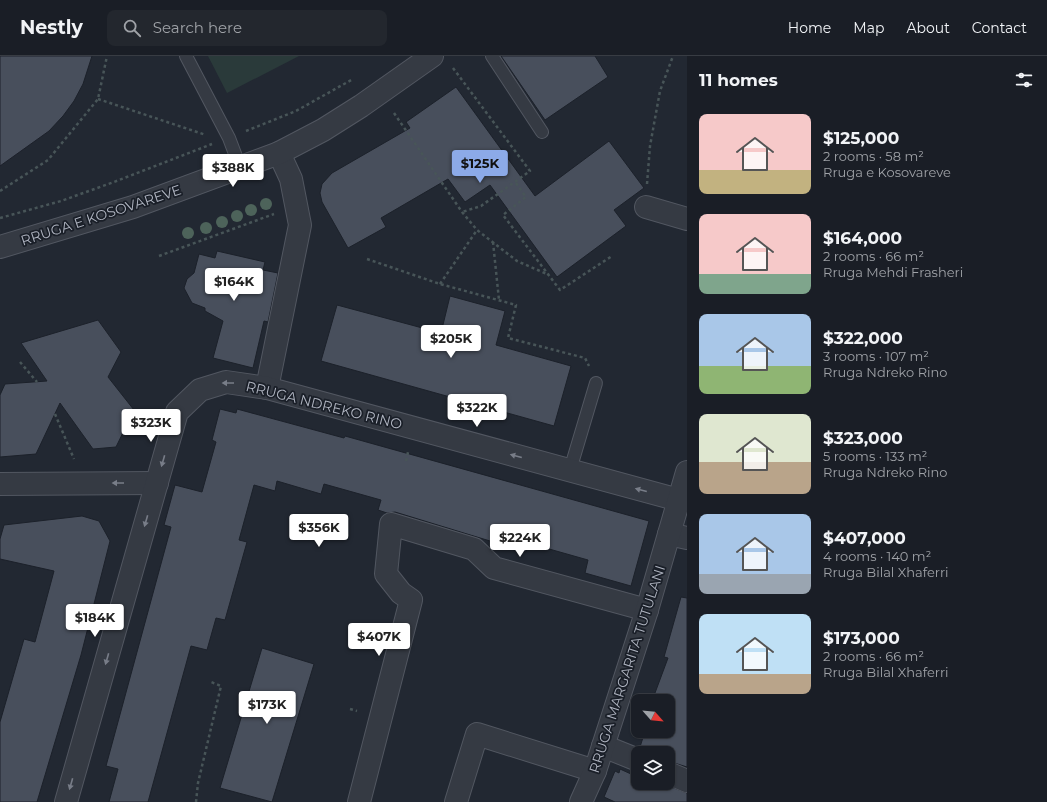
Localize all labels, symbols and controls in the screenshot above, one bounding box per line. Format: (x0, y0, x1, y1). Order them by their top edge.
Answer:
search box (107, 10, 387, 46)
text: Nestly (20, 16, 83, 39)
icon: search (121, 17, 143, 39)
text: Search here (153, 18, 242, 37)
text: Home (788, 19, 831, 37)
text: Map (853, 19, 884, 37)
text: About (906, 19, 950, 37)
text: Contact (972, 19, 1027, 37)
icon: filters (1013, 69, 1035, 91)
text: 11 homes (699, 70, 778, 90)
text: $125,000 (823, 128, 899, 148)
icon: home (731, 130, 779, 178)
text: 2 rooms · 58 m² (823, 148, 924, 164)
pin: $125K (452, 150, 508, 184)
pin: $388K (205, 154, 261, 188)
text: $125K (461, 155, 499, 171)
text: $388K (212, 159, 254, 175)
text: Rruga e Kosovareve (823, 164, 951, 180)
street label: RRUGA E KOSOVAREVE (18, 181, 184, 249)
text: $164,000 (823, 228, 902, 248)
icon: home (731, 230, 779, 278)
text: 2 rooms · 66 m² (823, 248, 924, 264)
text: Rruga Mehdi Frasheri (823, 264, 963, 280)
pin: $164K (206, 268, 262, 302)
text: $164K (214, 273, 254, 289)
pin: $205K (423, 325, 479, 359)
text: $322,000 (823, 328, 903, 348)
text: $205K (430, 330, 472, 346)
icon: home (731, 330, 779, 378)
text: 3 rooms · 107 m² (823, 348, 929, 364)
text: Rruga Ndreko Rino (823, 364, 948, 380)
street label: RRUGA NDREKO RINO (244, 377, 404, 433)
one-way arrow (221, 380, 234, 386)
pin: $322K (449, 394, 505, 428)
text: $322K (457, 399, 497, 415)
pin: $323K (123, 409, 179, 443)
text: $323K (131, 414, 171, 430)
text: $323,000 (823, 428, 903, 448)
icon: home (731, 430, 779, 478)
text: 5 rooms · 133 m² (823, 448, 927, 464)
one-way arrow (509, 452, 522, 458)
one-way arrow (160, 455, 166, 467)
text: Rruga Ndreko Rino (823, 464, 948, 480)
one-way arrow (111, 480, 124, 486)
one-way arrow (635, 487, 647, 493)
pin: $356K (291, 514, 347, 548)
one-way arrow (143, 515, 149, 527)
text: $356K (298, 519, 340, 535)
pin: $224K (492, 524, 548, 558)
text: $407,000 (823, 528, 906, 548)
text: $224K (499, 529, 541, 545)
icon: home (731, 530, 779, 578)
text: 4 rooms · 140 m² (823, 548, 931, 564)
street label: RRUGA MARGARITA TUTULANI (585, 563, 669, 775)
text: Rruga Bilal Xhaferri (823, 564, 949, 580)
pin: $184K (67, 604, 123, 638)
text: $184K (75, 609, 115, 625)
pin: $407K (351, 623, 407, 657)
text: $407K (357, 628, 401, 644)
text: $173,000 (823, 628, 900, 648)
icon: home (731, 630, 779, 678)
text: 2 rooms · 66 m² (823, 648, 924, 664)
one-way arrow (104, 653, 110, 665)
text: Rruga Bilal Xhaferri (823, 664, 949, 680)
pin: $173K (239, 691, 295, 725)
north arrow (631, 694, 675, 738)
map controls (631, 694, 675, 790)
text: $173K (248, 696, 286, 712)
button: layers (631, 746, 675, 790)
one-way arrow (68, 778, 74, 790)

